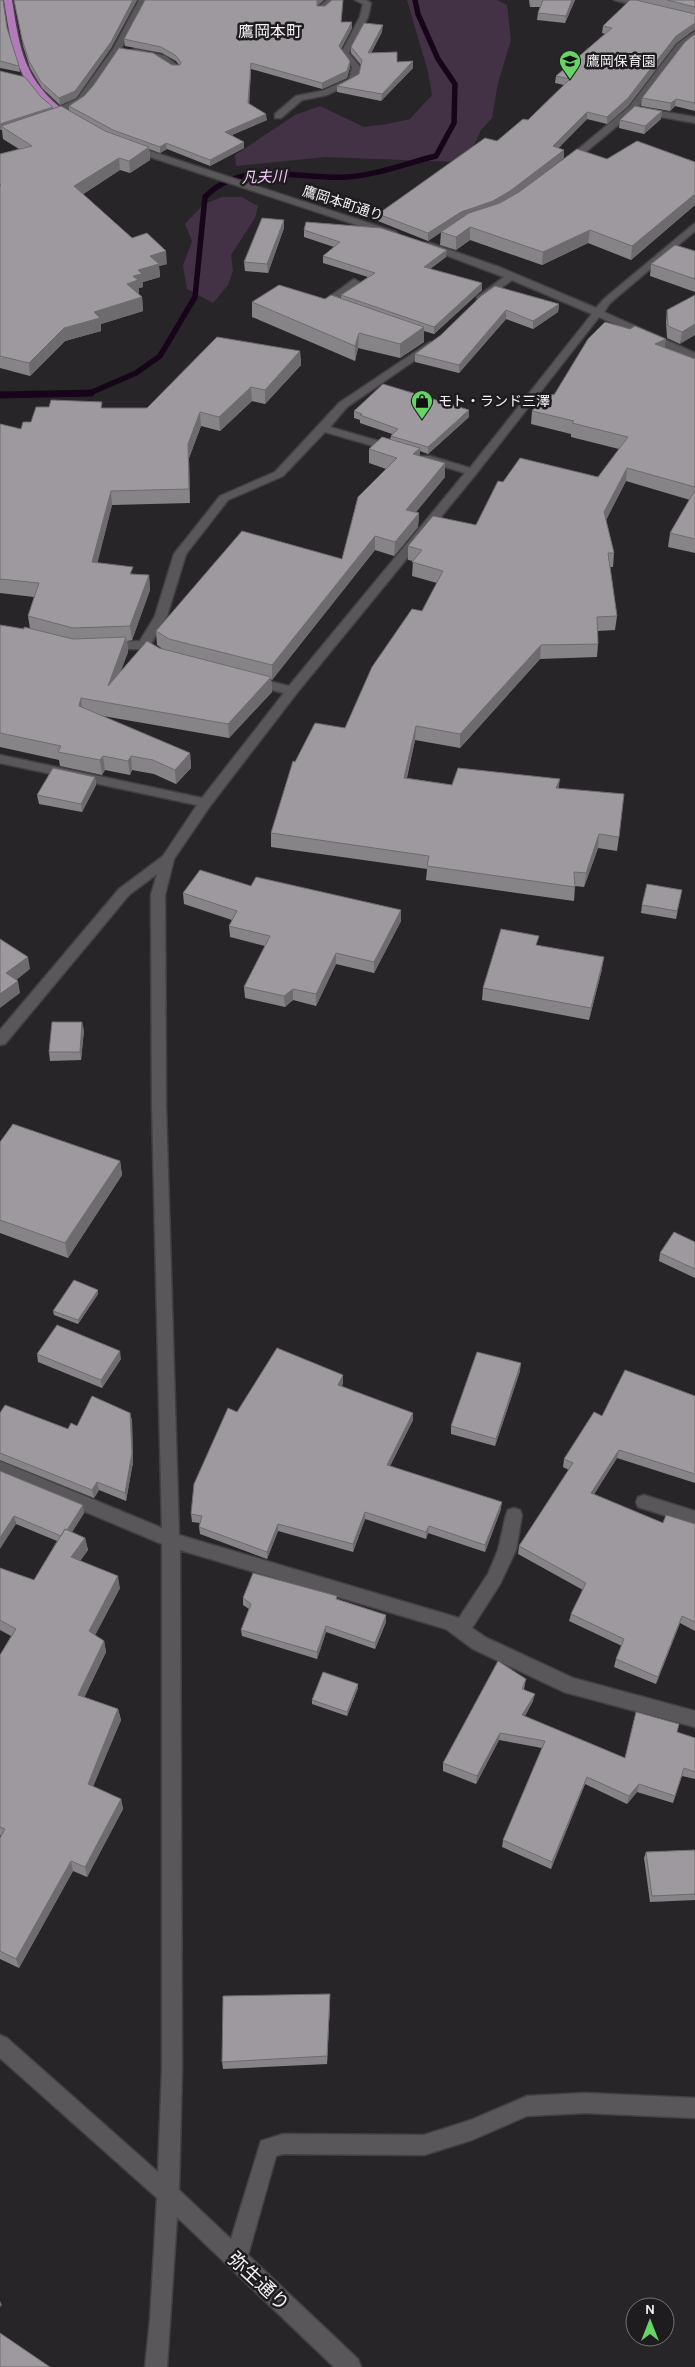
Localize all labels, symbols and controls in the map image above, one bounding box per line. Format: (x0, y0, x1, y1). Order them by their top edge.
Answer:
district label: 鷹岡本町 (238, 22, 302, 41)
school or university icon: 鷹岡保育園 (558, 49, 582, 80)
place label: 鷹岡保育園 (586, 53, 656, 70)
water label: 凡夫川 (241, 167, 289, 187)
street label: 鷹岡本町通り (300, 182, 385, 225)
shop icon: モト・ランド三澤 (410, 389, 434, 420)
place label: モト・ランド三澤 (438, 393, 550, 410)
street label: 弥生通り (223, 2248, 294, 2316)
north arrow (625, 2297, 675, 2347)
text: N (645, 2301, 655, 2318)

